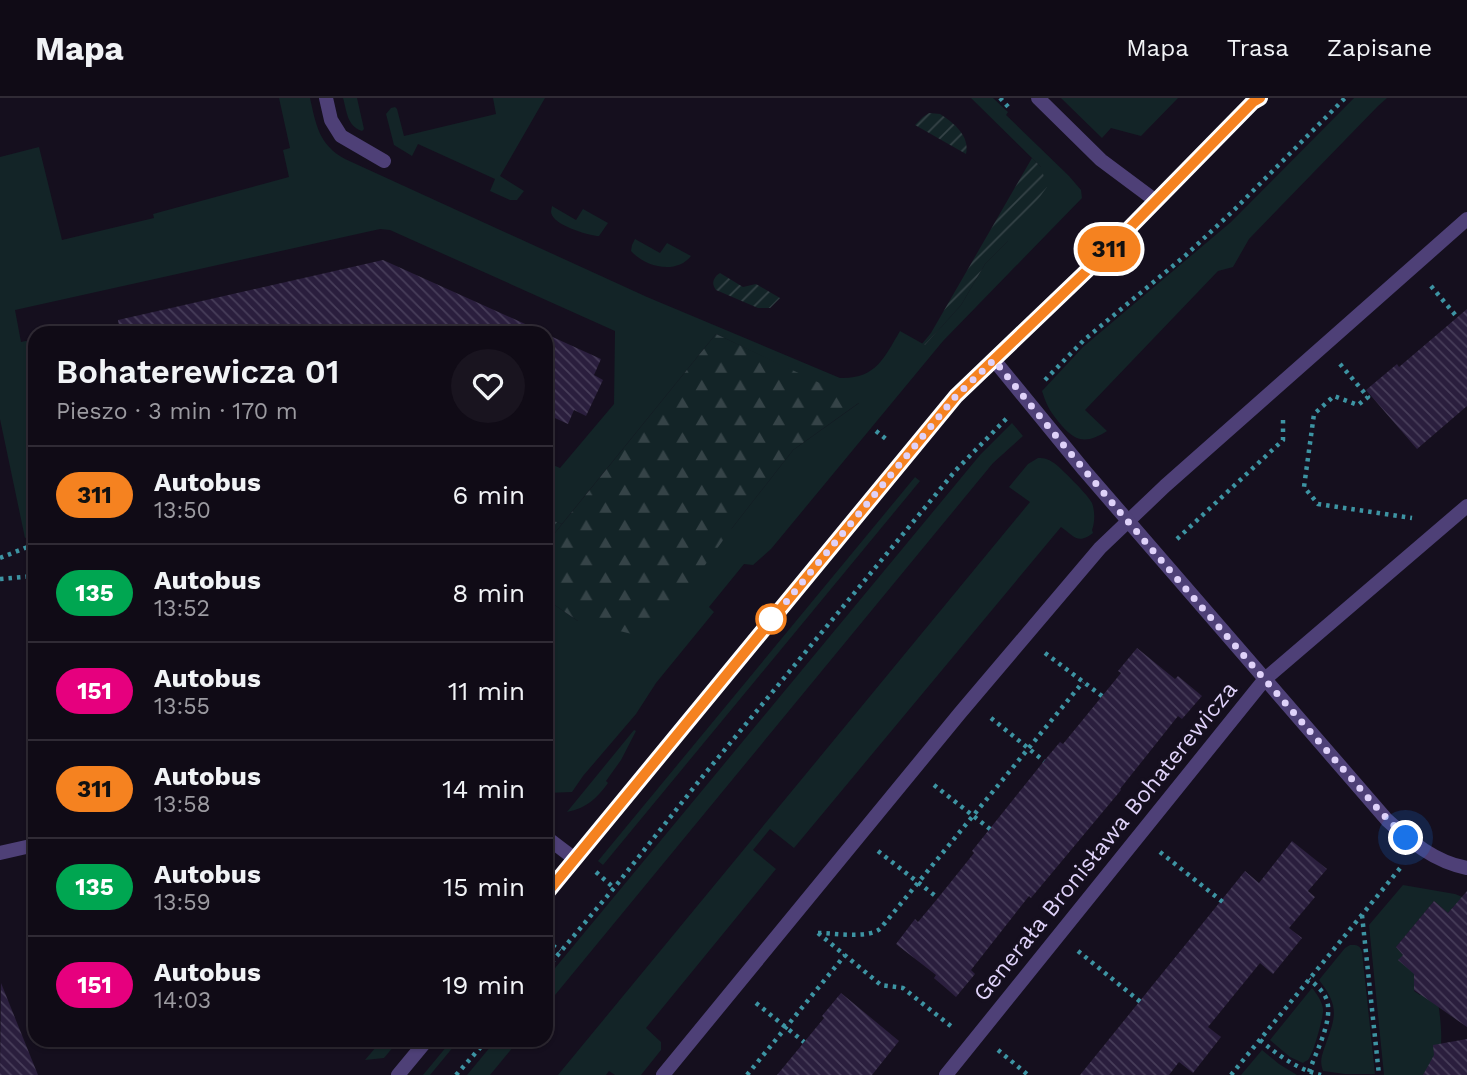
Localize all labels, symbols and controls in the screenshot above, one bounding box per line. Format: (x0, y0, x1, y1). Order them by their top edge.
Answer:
text: Mapa (35, 29, 124, 68)
text: Mapa (1126, 34, 1189, 62)
text: Trasa (1227, 34, 1289, 62)
text: Zapisane (1327, 34, 1432, 62)
line badge: 311 (1069, 226, 1149, 272)
text: 311 (1092, 235, 1126, 263)
button: heart (451, 349, 525, 423)
text: Bohaterewicza 01 (56, 352, 340, 391)
text: Pieszo · 3 min · 170 m (56, 398, 298, 425)
text: Autobus (154, 467, 261, 497)
text: 6 min (453, 480, 525, 510)
text: 311 (77, 481, 112, 509)
text: 13:50 (154, 497, 211, 524)
text: Autobus (154, 565, 261, 595)
text: 8 min (452, 578, 525, 608)
text: 135 (75, 579, 114, 607)
text: 13:52 (154, 595, 210, 622)
unlabelled marker (756, 604, 786, 634)
text: Autobus (154, 663, 261, 693)
text: 11 min (448, 676, 525, 706)
street label: Generała Bronisława Bohaterewicza (968, 676, 1243, 1007)
text: 151 (77, 677, 112, 705)
text: 13:55 (154, 693, 210, 720)
text: Autobus (154, 761, 261, 791)
text: 14 min (442, 774, 525, 804)
text: 311 (77, 775, 112, 803)
text: 13:58 (154, 791, 211, 818)
your location (1388, 820, 1423, 855)
text: Autobus (154, 859, 261, 889)
text: 15 min (443, 872, 525, 902)
text: 135 (75, 873, 114, 901)
text: 13:59 (154, 889, 211, 916)
text: Autobus (154, 957, 261, 987)
text: 19 min (442, 970, 525, 1000)
text: 151 (77, 971, 112, 999)
text: 14:03 (154, 987, 211, 1014)

